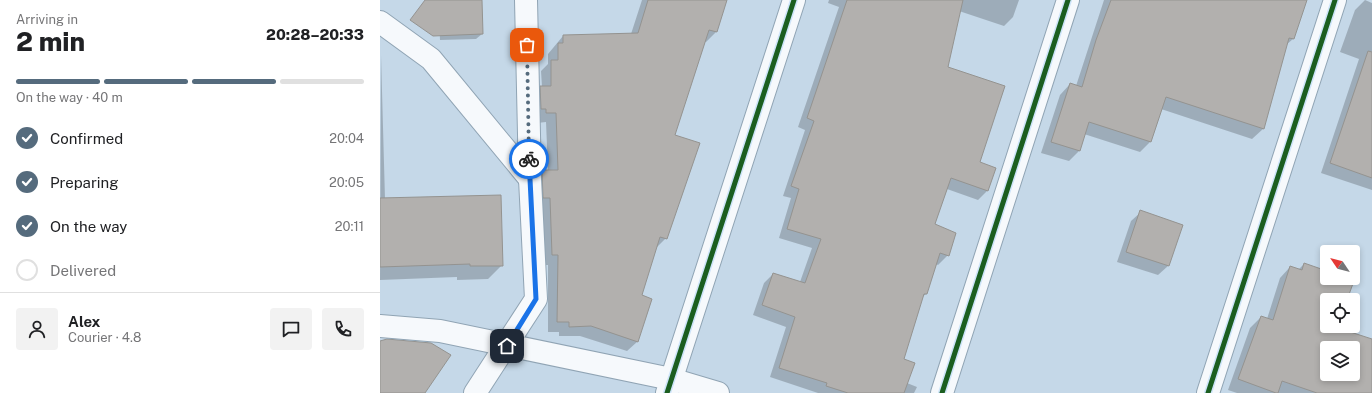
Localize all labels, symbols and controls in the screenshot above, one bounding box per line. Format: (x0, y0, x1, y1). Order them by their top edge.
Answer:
text: Arriving in (16, 12, 78, 27)
text: 2 min (16, 26, 85, 57)
text: 20:28–20:33 (266, 26, 364, 43)
pin (510, 28, 544, 62)
icon: bag (516, 34, 538, 56)
text: On the way · 40 m (16, 90, 123, 105)
icon: check (16, 127, 38, 149)
text: Confirmed (50, 130, 123, 147)
text: 20:04 (329, 131, 364, 146)
courier (509, 139, 549, 179)
icon: bike (518, 148, 540, 170)
icon: check (16, 171, 38, 193)
text: Preparing (50, 174, 119, 191)
text: 20:05 (329, 175, 364, 190)
icon: check (16, 215, 38, 237)
text: On the way (50, 218, 127, 235)
text: 20:11 (335, 219, 364, 234)
north arrow (1320, 245, 1360, 285)
map controls (1320, 245, 1360, 381)
text: Delivered (50, 262, 116, 279)
button: locate (1320, 293, 1360, 333)
button: person (16, 308, 58, 350)
button: chat (270, 308, 312, 350)
button: phone (322, 308, 364, 350)
text: Alex (68, 313, 100, 330)
pin (490, 329, 524, 363)
text: Courier · 4.8 (68, 330, 141, 345)
icon: home (496, 335, 518, 357)
button: layers (1320, 341, 1360, 381)

